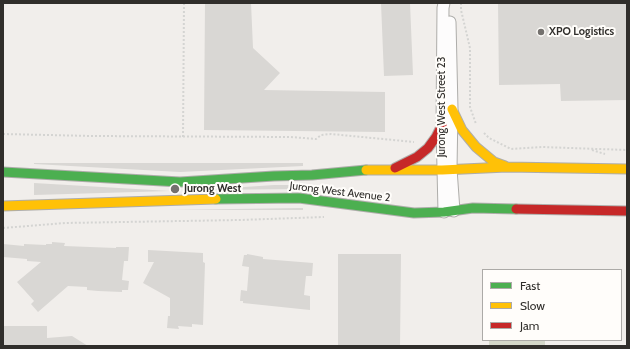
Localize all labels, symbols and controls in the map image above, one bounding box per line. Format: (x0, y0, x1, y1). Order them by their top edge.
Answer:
place label: XPO Logistics (549, 25, 614, 39)
marker: XPO Logistics (536, 27, 546, 37)
street label: Jurong West Street 23 (435, 57, 449, 157)
street label: Jurong West Avenue 2 (289, 179, 391, 205)
place label: Jurong West (184, 182, 241, 196)
marker: Jurong West (169, 183, 181, 195)
legend (482, 269, 622, 341)
text: Fast (520, 278, 540, 293)
text: Slow (520, 298, 545, 313)
text: Jam (520, 318, 539, 333)

